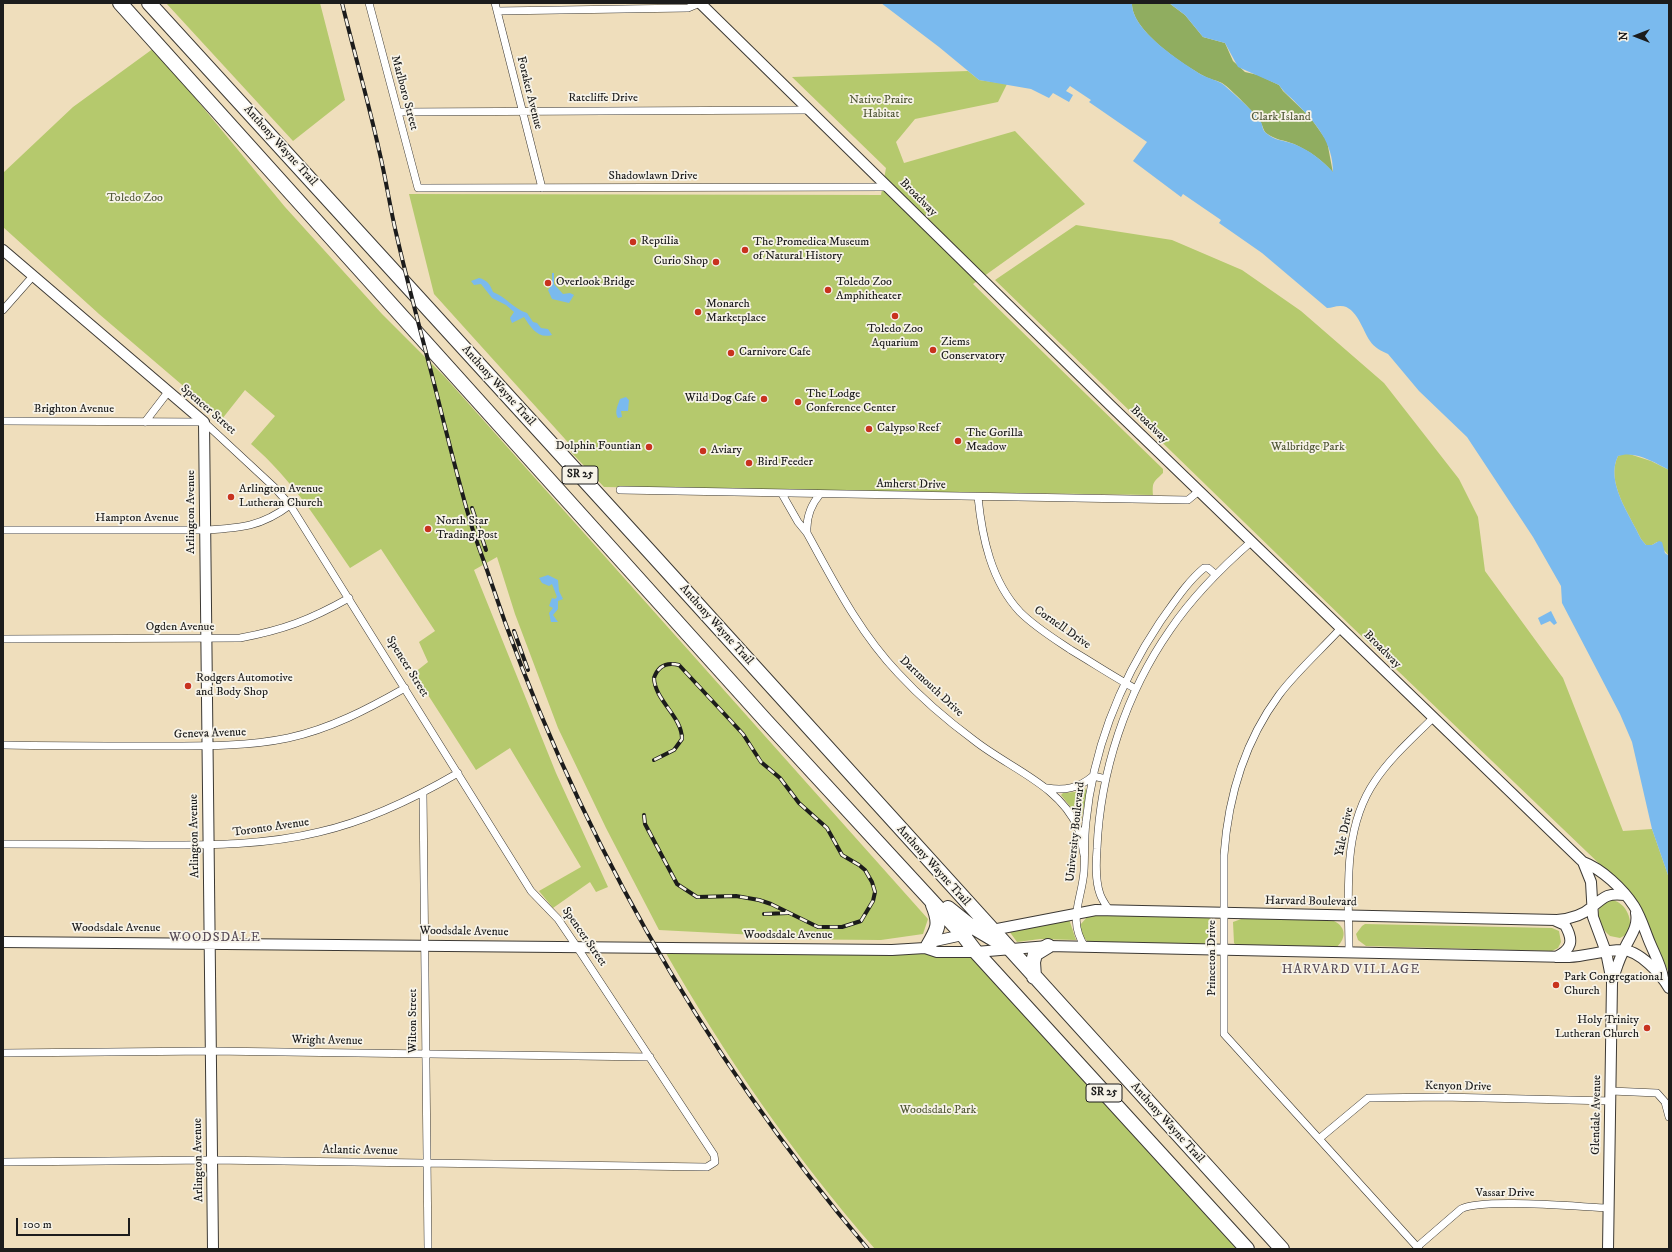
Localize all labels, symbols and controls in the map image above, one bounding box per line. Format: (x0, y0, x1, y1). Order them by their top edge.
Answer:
north arrow (1616, 16, 1656, 56)
text: N (1617, 31, 1631, 41)
street label: Marlboro Street (387, 54, 421, 132)
street label: Foraker Avenue (513, 55, 545, 131)
street label: Ratcliffe Drive (568, 92, 638, 106)
park label: Native Praire Habitat (849, 94, 913, 122)
street label: Anthony Wayne Trail (240, 103, 320, 189)
park label: Clark Island (1251, 111, 1311, 125)
street label: Shadowlawn Drive (609, 170, 697, 184)
street label: Broadway (896, 176, 940, 220)
park label: Toledo Zoo (107, 192, 163, 206)
place label: Reptilia (641, 235, 679, 249)
place label: The Promedica Museum of Natural History (753, 236, 869, 264)
marker: Reptilia (628, 237, 638, 247)
marker: The Promedica Museum of Natural History (740, 245, 750, 255)
place label: Curio Shop (654, 255, 708, 269)
marker: Curio Shop (711, 257, 721, 267)
place label: Overlook Bridge (556, 276, 635, 290)
place label: Toledo Zoo Amphitheater (836, 276, 901, 304)
marker: Overlook Bridge (543, 278, 553, 288)
marker: Toledo Zoo Amphitheater (823, 285, 833, 295)
place label: Monarch Marketplace (706, 298, 766, 326)
marker: Monarch Marketplace (693, 307, 703, 317)
marker: Toledo Zoo Aquarium (890, 311, 900, 321)
place label: Toledo Zoo Aquarium (867, 323, 923, 351)
place label: Ziems Conservatory (941, 336, 1005, 364)
street label: Anthony Wayne Trail (458, 343, 538, 429)
marker: Ziems Conservatory (928, 345, 938, 355)
place label: Carnivore Cafe (739, 346, 811, 360)
marker: Carnivore Cafe (726, 348, 736, 358)
street label: Spencer Street (177, 382, 239, 438)
place label: The Lodge Conference Center (806, 388, 896, 416)
place label: Wild Dog Cafe (685, 392, 756, 406)
marker: Wild Dog Cafe (759, 394, 769, 404)
marker: The Lodge Conference Center (793, 397, 803, 407)
street label: Brighton Avenue (34, 403, 114, 417)
street label: Broadway (1127, 403, 1171, 447)
place label: Calypso Reef (877, 422, 939, 436)
marker: Calypso Reef (864, 424, 874, 434)
place label: The Gorilla Meadow (966, 427, 1023, 455)
marker: The Gorilla Meadow (953, 436, 963, 446)
place label: Dolphin Fountian (555, 440, 641, 454)
park label: Walbridge Park (1271, 441, 1345, 455)
marker: Dolphin Fountian (644, 442, 654, 452)
place label: Aviary (711, 444, 742, 458)
marker: Aviary (698, 446, 708, 456)
place label: Bird Feeder (757, 456, 813, 470)
marker: Bird Feeder (744, 458, 754, 468)
road number: SR 25 (562, 466, 598, 484)
street label: Arlington Avenue (185, 470, 199, 554)
street label: Amherst Drive (876, 477, 946, 493)
place label: Arlington Avenue Lutheran Church (239, 483, 323, 511)
marker: Arlington Avenue Lutheran Church (226, 492, 236, 502)
street label: Hampton Avenue (95, 512, 179, 526)
place label: North Star Trading Post (436, 515, 498, 543)
marker: North Star Trading Post (423, 524, 433, 534)
street label: Anthony Wayne Trail (676, 582, 756, 668)
street label: Cornell Drive (1031, 603, 1093, 653)
street label: Ogden Avenue (146, 621, 214, 635)
street label: Broadway (1360, 628, 1404, 672)
street label: Spencer Street (383, 634, 431, 700)
street label: Dartmouth Drive (896, 654, 966, 720)
place label: Rodgers Automotive and Body Shop (196, 672, 293, 700)
marker: Rodgers Automotive and Body Shop (183, 681, 193, 691)
street label: Geneva Avenue (174, 726, 246, 742)
street label: University Boulevard (1064, 781, 1088, 883)
street label: Arlington Avenue (187, 794, 203, 878)
street label: Yale Drive (1333, 806, 1357, 858)
street label: Toronto Avenue (232, 816, 310, 840)
street label: Anthony Wayne Trail (893, 823, 973, 909)
street label: Harvard Boulevard (1265, 894, 1357, 910)
street label: Spencer Street (558, 905, 610, 969)
street label: Princeton Drive (1206, 920, 1220, 996)
street label: Woodsdale Avenue (72, 922, 160, 936)
street label: Woodsdale Avenue (419, 924, 509, 940)
street label: Woodsdale Avenue (744, 929, 832, 943)
district label: WOODSDALE (169, 930, 261, 946)
district label: HARVARD VILLAGE (1282, 962, 1420, 978)
place label: Park Congregational Church (1564, 971, 1663, 999)
marker: Park Congregational Church (1551, 980, 1561, 990)
street label: Wilton Street (407, 989, 421, 1053)
place label: Holy Trinity Lutheran Church (1555, 1014, 1639, 1042)
marker: Holy Trinity Lutheran Church (1642, 1023, 1652, 1033)
street label: Wright Avenue (291, 1033, 363, 1049)
street label: Glendale Avenue (1589, 1075, 1605, 1155)
street label: Kenyon Drive (1425, 1079, 1491, 1095)
street label: Anthony Wayne Trail (1127, 1080, 1207, 1166)
road number: SR 25 (1086, 1084, 1122, 1102)
park label: Woodsdale Park (900, 1104, 976, 1118)
street label: Arlington Avenue (191, 1118, 207, 1202)
street label: Atlantic Avenue (322, 1143, 398, 1159)
street label: Vassar Drive (1476, 1187, 1534, 1201)
scale bar (18, 1210, 132, 1236)
text: 100 m (23, 1217, 52, 1232)

